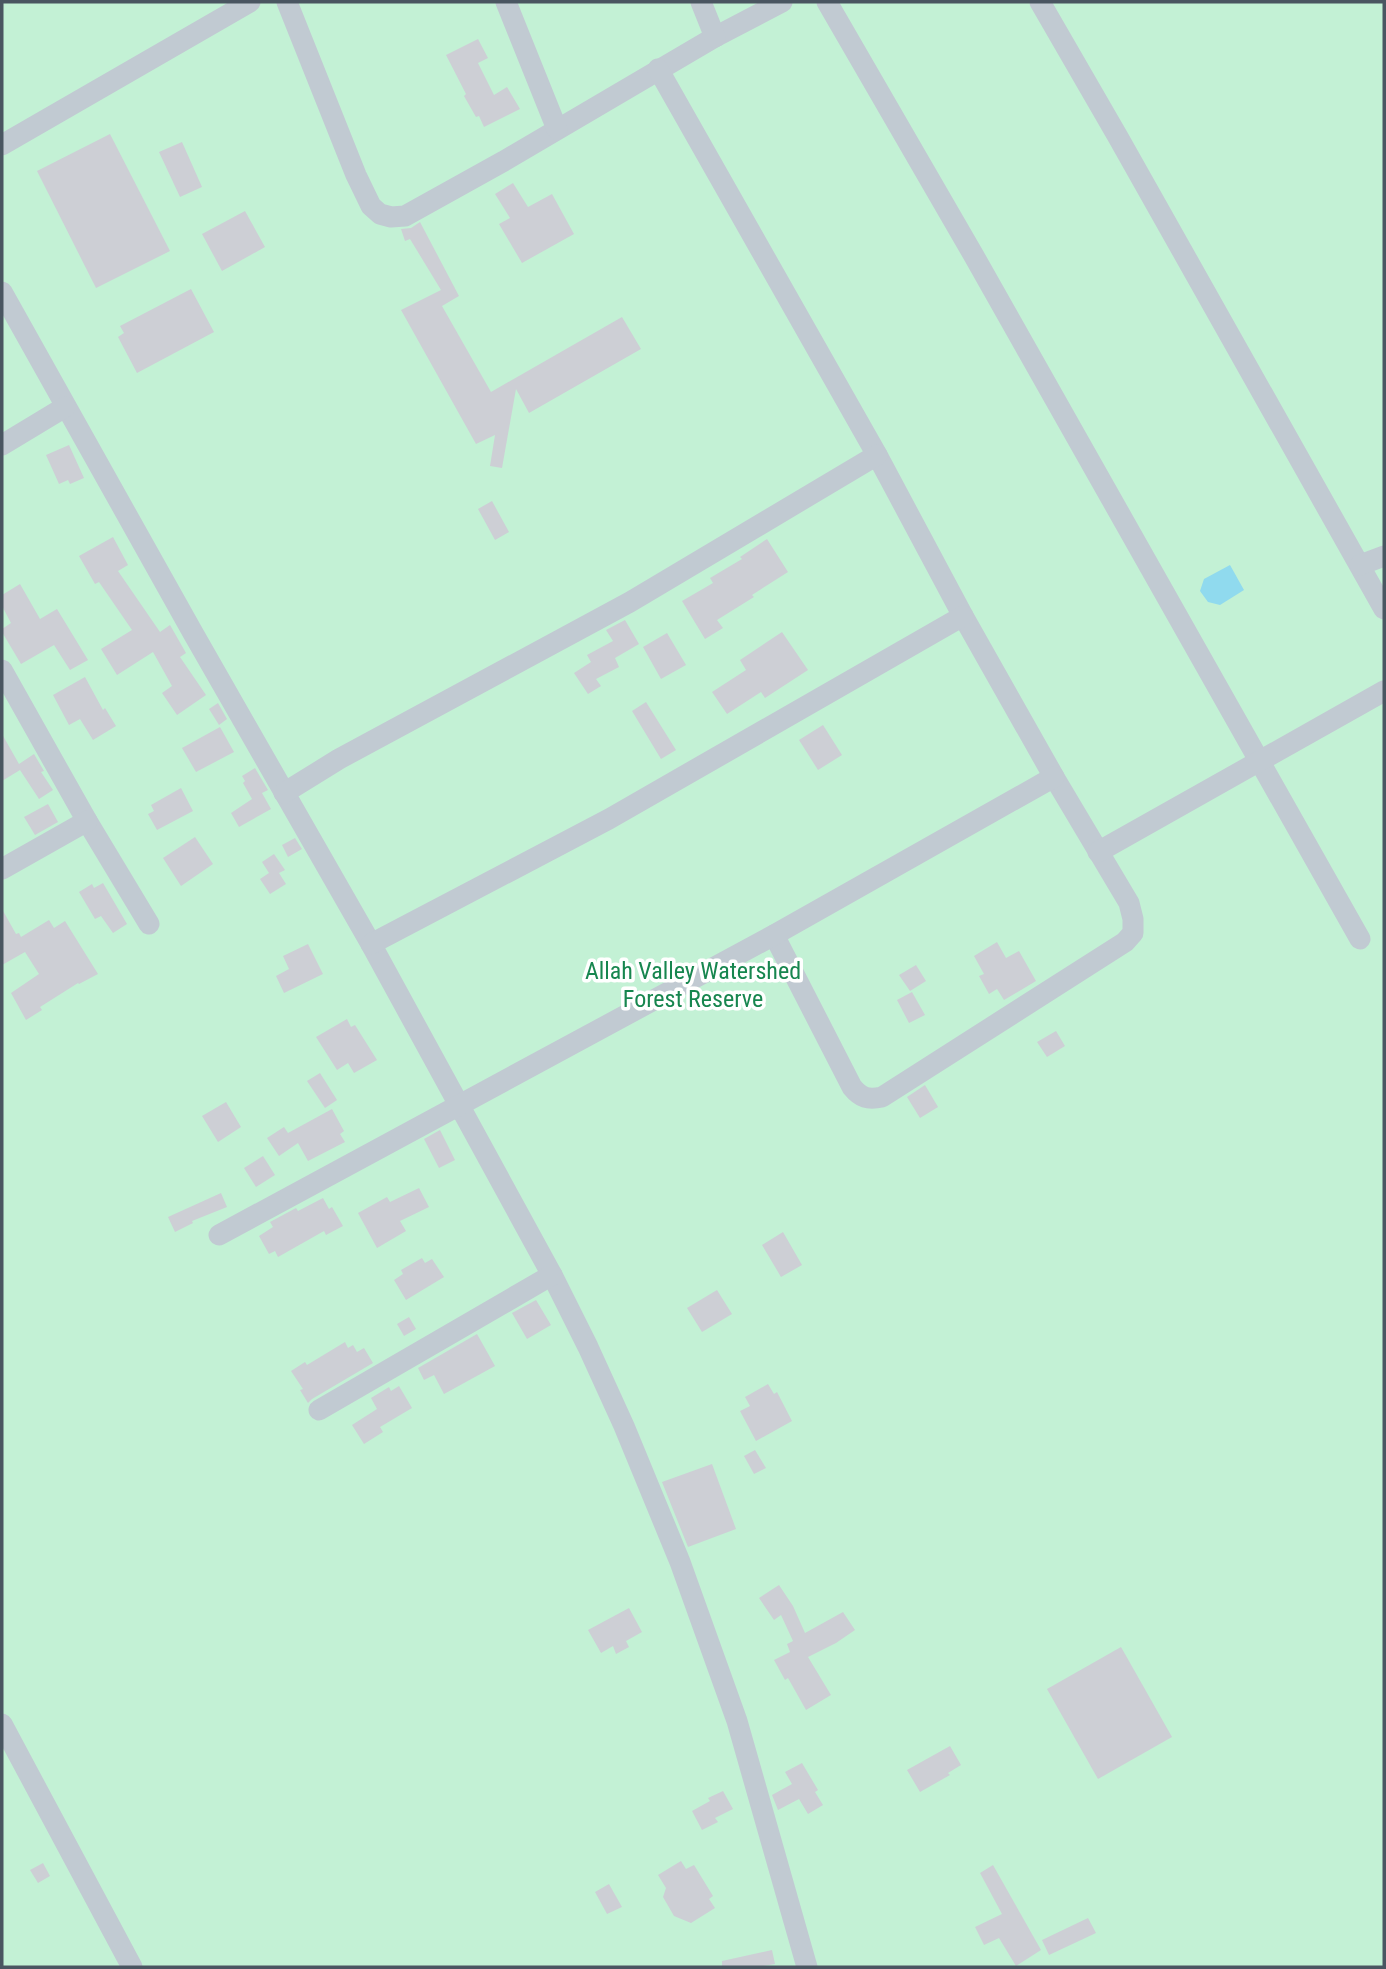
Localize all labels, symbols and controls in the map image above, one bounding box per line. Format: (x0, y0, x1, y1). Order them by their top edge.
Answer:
park label: Allah Valley Watershed Forest Reserve (585, 957, 801, 1013)

